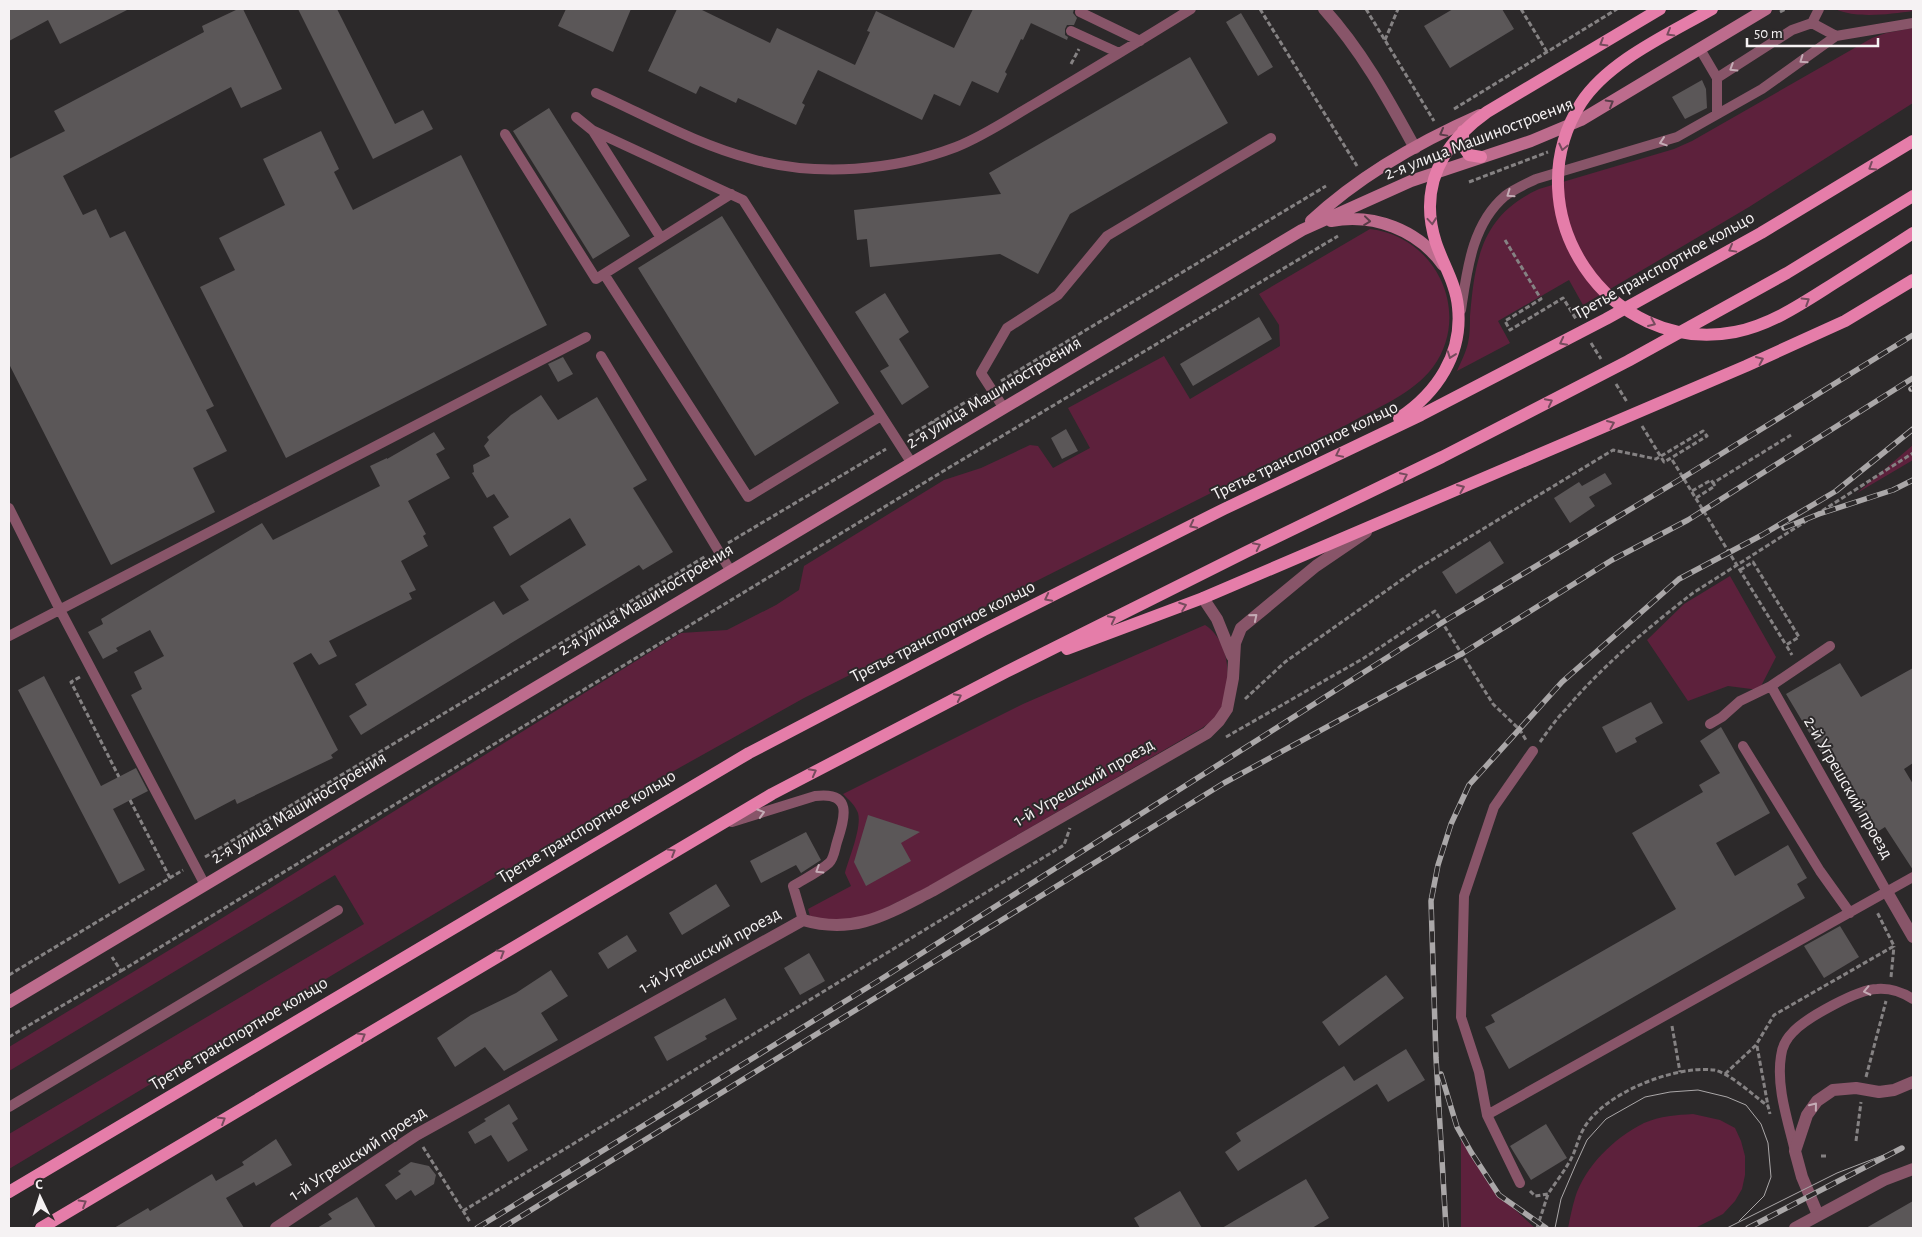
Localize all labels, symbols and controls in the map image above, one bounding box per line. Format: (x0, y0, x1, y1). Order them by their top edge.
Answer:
scale bar (1747, 15, 1878, 47)
text: 50 m (1754, 26, 1783, 41)
one-way arrow (1666, 27, 1675, 37)
one-way arrow (1600, 36, 1609, 46)
one-way arrow (1799, 54, 1809, 63)
one-way arrow (1729, 61, 1738, 71)
street label: 2-я улица Машиностроения (1382, 95, 1576, 183)
one-way arrow (1605, 100, 1614, 110)
one-way arrow (1439, 127, 1448, 137)
one-way arrow (1660, 136, 1668, 146)
one-way arrow (1558, 143, 1569, 152)
one-way arrow (1868, 160, 1877, 170)
one-way arrow (1506, 188, 1516, 197)
street label: Третье транспортное кольцо (1570, 209, 1758, 323)
one-way arrow (1363, 215, 1371, 226)
one-way arrow (1426, 217, 1437, 225)
one-way arrow (1728, 243, 1737, 253)
one-way arrow (1800, 298, 1809, 307)
one-way arrow (1647, 316, 1656, 327)
street label: 2-я улица Машиностроения (903, 334, 1085, 452)
one-way arrow (1559, 336, 1568, 346)
one-way arrow (1447, 350, 1457, 358)
one-way arrow (1755, 356, 1764, 367)
street label: Третье транспортное кольцо (1209, 398, 1401, 504)
one-way arrow (1543, 398, 1552, 408)
one-way arrow (1606, 420, 1615, 431)
one-way arrow (1335, 448, 1344, 458)
one-way arrow (1399, 472, 1408, 482)
one-way arrow (1456, 484, 1465, 495)
one-way arrow (1189, 519, 1198, 529)
street label: 2-я улица Машиностроения (555, 541, 737, 659)
one-way arrow (1252, 542, 1261, 552)
street label: Третье транспортное кольцо (848, 578, 1038, 686)
one-way arrow (1044, 592, 1053, 602)
one-way arrow (1178, 602, 1186, 612)
one-way arrow (1249, 614, 1258, 623)
one-way arrow (1107, 615, 1116, 625)
one-way arrow (952, 693, 961, 703)
street label: 2-й Угрешский проезд (1800, 714, 1896, 862)
street label: 1-й Угрешский проезд (1011, 735, 1157, 831)
street label: 2-я улица Машиностроения (208, 749, 390, 867)
street label: Третье транспортное кольцо (495, 767, 679, 887)
one-way arrow (808, 768, 817, 778)
one-way arrow (756, 809, 764, 819)
one-way arrow (667, 849, 676, 859)
one-way arrow (815, 863, 824, 873)
street label: 1-й Угрешский проезд (636, 905, 784, 997)
one-way arrow (496, 950, 505, 960)
street label: Третье транспортное кольцо (147, 974, 331, 1094)
one-way arrow (1863, 985, 1872, 996)
one-way arrow (356, 1033, 365, 1043)
street label: 1-й Угрешский проезд (286, 1103, 430, 1205)
one-way arrow (1808, 1103, 1817, 1112)
one-way arrow (217, 1116, 226, 1126)
north arrow (15, 1172, 65, 1222)
text: С (35, 1178, 44, 1192)
one-way arrow (77, 1200, 86, 1210)

